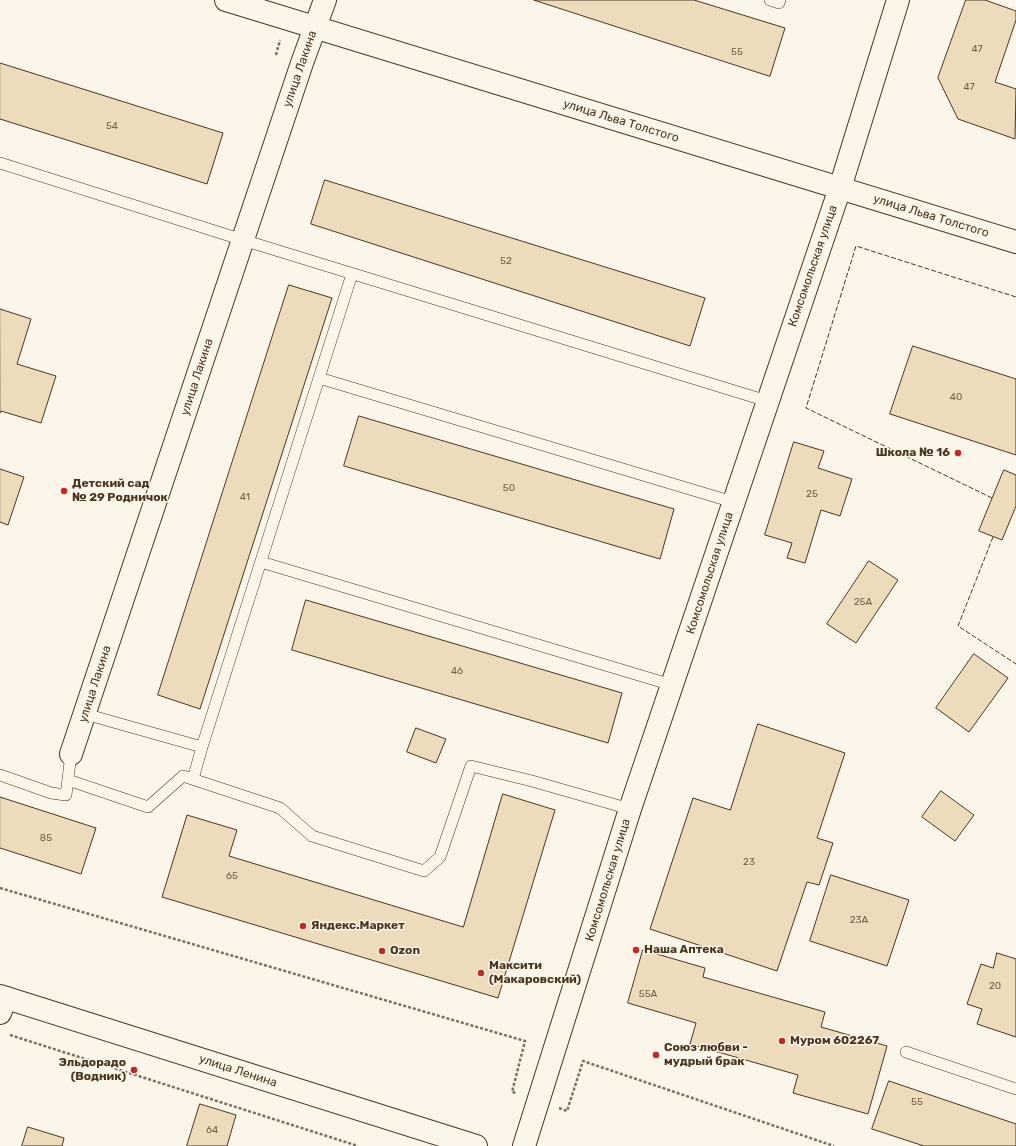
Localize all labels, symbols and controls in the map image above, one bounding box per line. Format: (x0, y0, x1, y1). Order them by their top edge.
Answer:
street label: улица Лакина (280, 29, 320, 109)
house number: 47 (971, 43, 983, 55)
house number: 55 (731, 46, 743, 58)
house number: 47 (963, 81, 975, 93)
street label: улица Льва Толстого (561, 97, 681, 145)
house number: 54 (106, 120, 118, 132)
street label: улица Льва Толстого (871, 192, 991, 240)
street label: Комсомольская улица (785, 203, 841, 329)
house number: 52 (500, 255, 512, 267)
street label: улица Лакина (178, 337, 216, 417)
house number: 40 (950, 391, 962, 403)
place label: Школа № 16 (876, 446, 950, 460)
marker: Школа № 16 (953, 448, 963, 458)
place label: Детский сад № 29 Родничок (72, 477, 168, 505)
house number: 50 (503, 482, 515, 494)
marker: Детский сад № 29 Родничок (59, 486, 69, 496)
house number: 25 (806, 488, 818, 500)
house number: 41 (240, 491, 250, 503)
street label: Комсомольская улица (683, 510, 737, 636)
house number: 25А (854, 596, 872, 608)
street label: улица Лакина (76, 644, 114, 724)
house number: 46 (451, 665, 463, 677)
street label: Комсомольская улица (582, 817, 634, 943)
house number: 85 (40, 832, 52, 844)
house number: 23 (743, 856, 755, 868)
house number: 65 (226, 870, 238, 882)
house number: 23А (850, 914, 868, 926)
place label: Яндекс.Маркет (311, 919, 405, 933)
marker: Яндекс.Маркет (298, 921, 308, 931)
place label: Наша Аптека (644, 943, 724, 957)
place label: Ozon (390, 944, 420, 958)
marker: Наша Аптека (631, 945, 641, 955)
marker: Ozon (377, 946, 387, 956)
place label: Максити (Макаровский) (489, 959, 581, 987)
marker: Максити (Макаровский) (476, 968, 486, 978)
house number: 20 (989, 980, 1001, 992)
house number: 55А (639, 988, 657, 1000)
place label: Муром 602267 (790, 1034, 879, 1048)
marker: Муром 602267 (777, 1036, 787, 1046)
place label: Союз любви - мудрый брак (664, 1041, 748, 1069)
marker: Союз любви - мудрый брак (651, 1050, 661, 1060)
street label: улица Ленина (197, 1052, 279, 1090)
place label: Эльдорадо (Водник) (59, 1056, 126, 1084)
marker: Эльдорадо (Водник) (129, 1065, 139, 1075)
house number: 55 (911, 1096, 923, 1108)
house number: 64 (206, 1124, 218, 1136)

